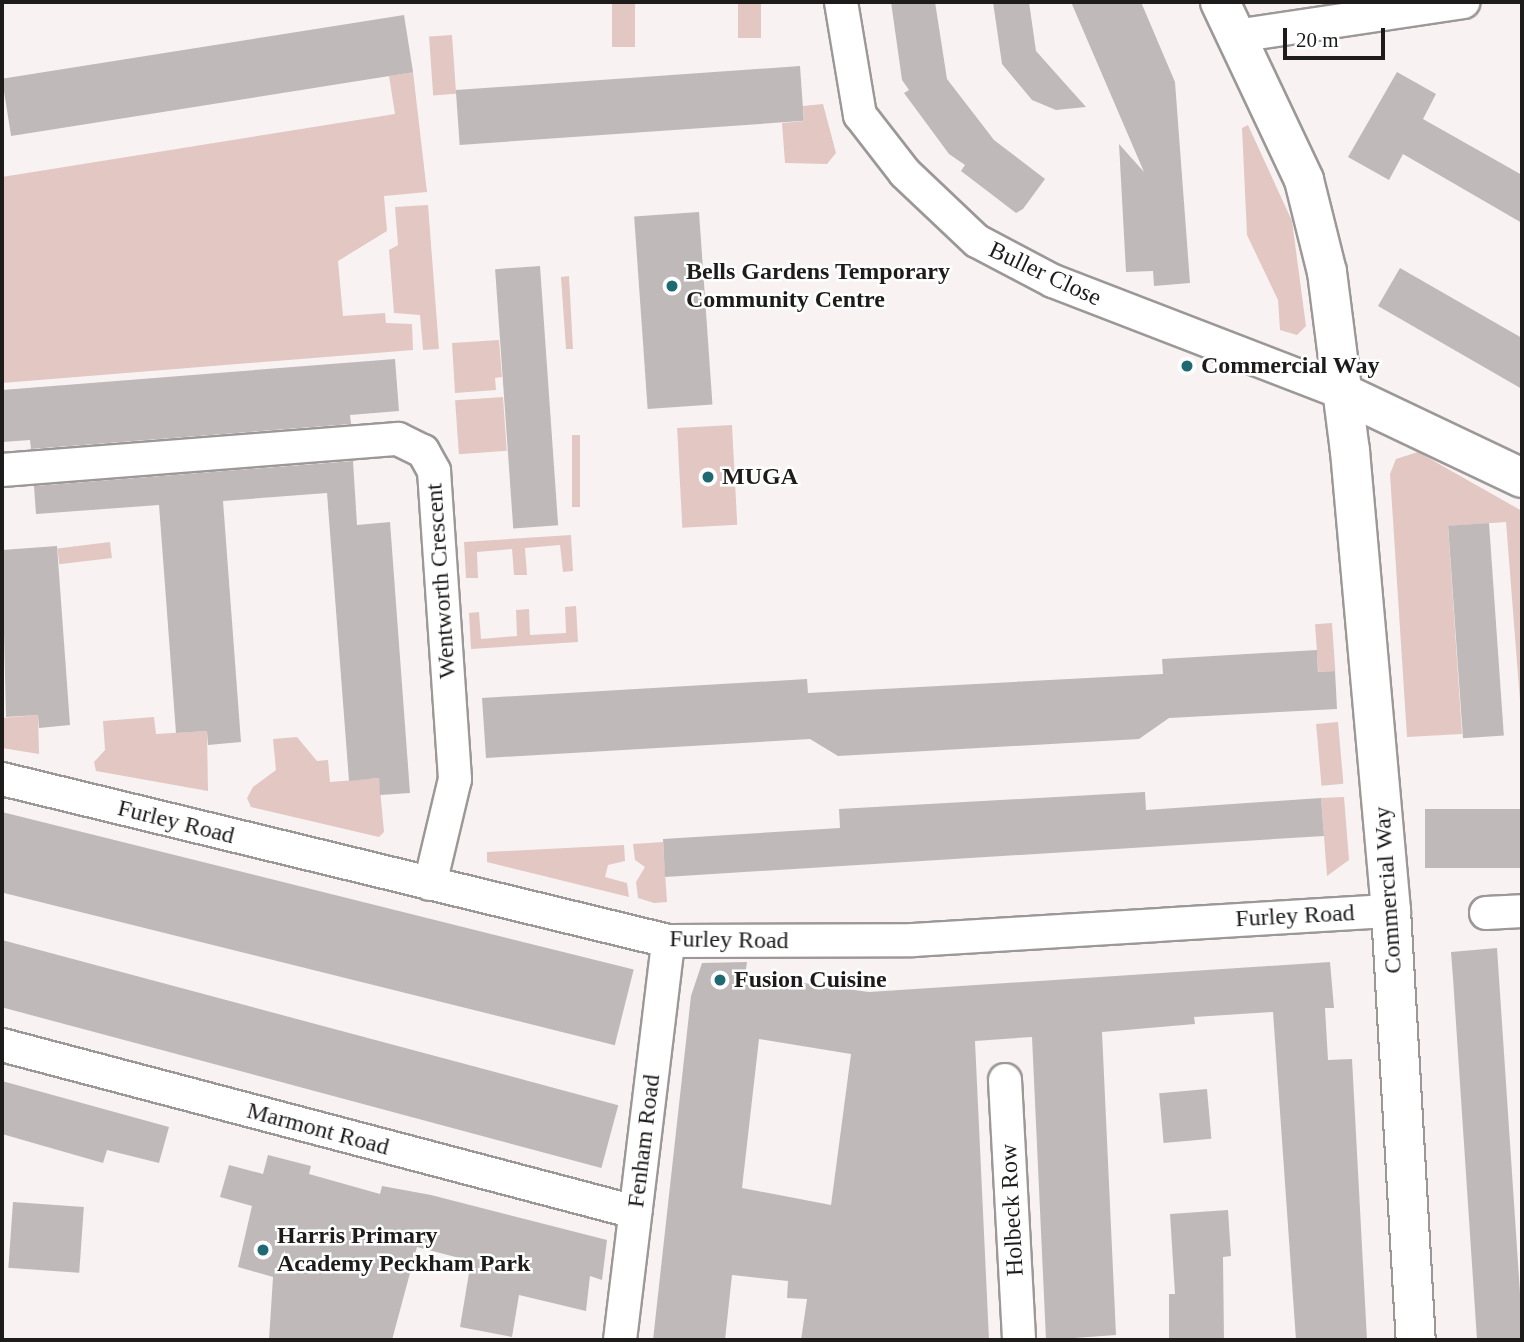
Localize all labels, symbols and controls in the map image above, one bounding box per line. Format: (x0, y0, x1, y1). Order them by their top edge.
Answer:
scale bar (1286, 14, 1388, 58)
text: 20 m (1296, 28, 1339, 52)
street label: Buller Close (984, 235, 1106, 313)
place label: Bells Gardens Temporary Community Centre (686, 258, 950, 314)
marker: Bells Gardens Temporary Community Centre (664, 278, 680, 294)
place label: Commercial Way (1201, 352, 1380, 380)
marker: Commercial Way (1179, 358, 1195, 374)
place label: MUGA (722, 463, 798, 491)
marker: MUGA (700, 469, 716, 485)
street label: Wentworth Crescent (420, 482, 462, 680)
street label: Furley Road (115, 794, 237, 850)
street label: Commercial Way (1368, 805, 1408, 975)
street label: Furley Road (1235, 898, 1355, 934)
street label: Furley Road (669, 925, 789, 955)
place label: Fusion Cuisine (734, 966, 887, 994)
marker: Fusion Cuisine (712, 972, 728, 988)
street label: Fenham Road (622, 1073, 666, 1209)
street label: Marmont Road (244, 1096, 392, 1162)
street label: Holbeck Row (994, 1143, 1030, 1277)
place label: Harris Primary Academy Peckham Park (277, 1222, 530, 1278)
marker: Harris Primary Academy Peckham Park (255, 1242, 271, 1258)

